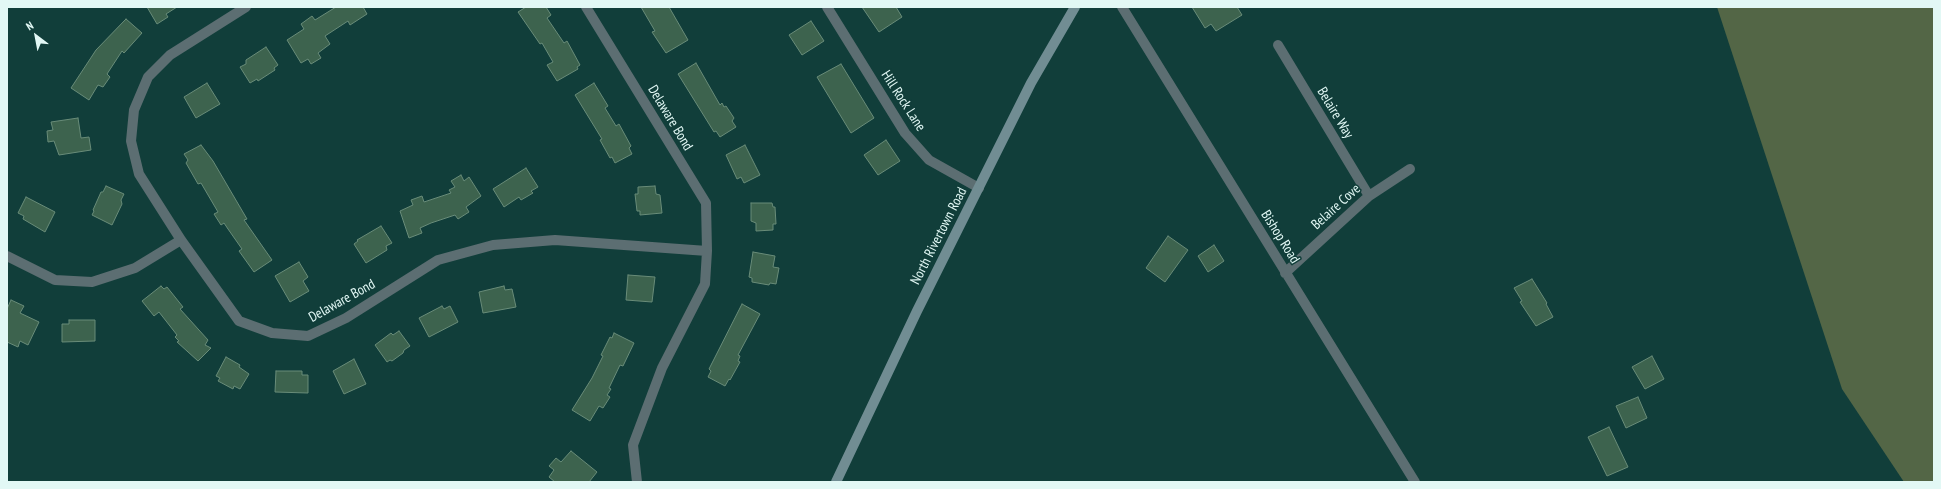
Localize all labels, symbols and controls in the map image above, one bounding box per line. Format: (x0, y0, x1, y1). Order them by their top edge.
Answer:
north arrow (16, 16, 56, 56)
text: N (23, 18, 36, 33)
street label: Hill Rock Lane (877, 68, 929, 134)
street label: Delaware Bond (644, 82, 696, 154)
street label: Belaire Way (1313, 84, 1357, 142)
street label: Belaire Cove (1308, 181, 1364, 233)
street label: North Rivertown Road (907, 185, 971, 287)
street label: Bishop Road (1257, 207, 1303, 267)
street label: Delaware Bond (306, 276, 378, 326)

